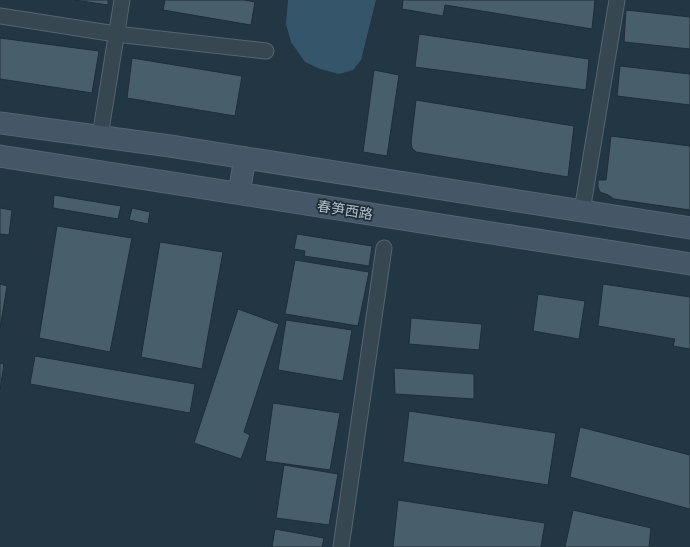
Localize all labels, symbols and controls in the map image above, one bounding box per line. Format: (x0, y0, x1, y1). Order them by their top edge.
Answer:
street label: 春笋西路 (316, 198, 374, 222)

